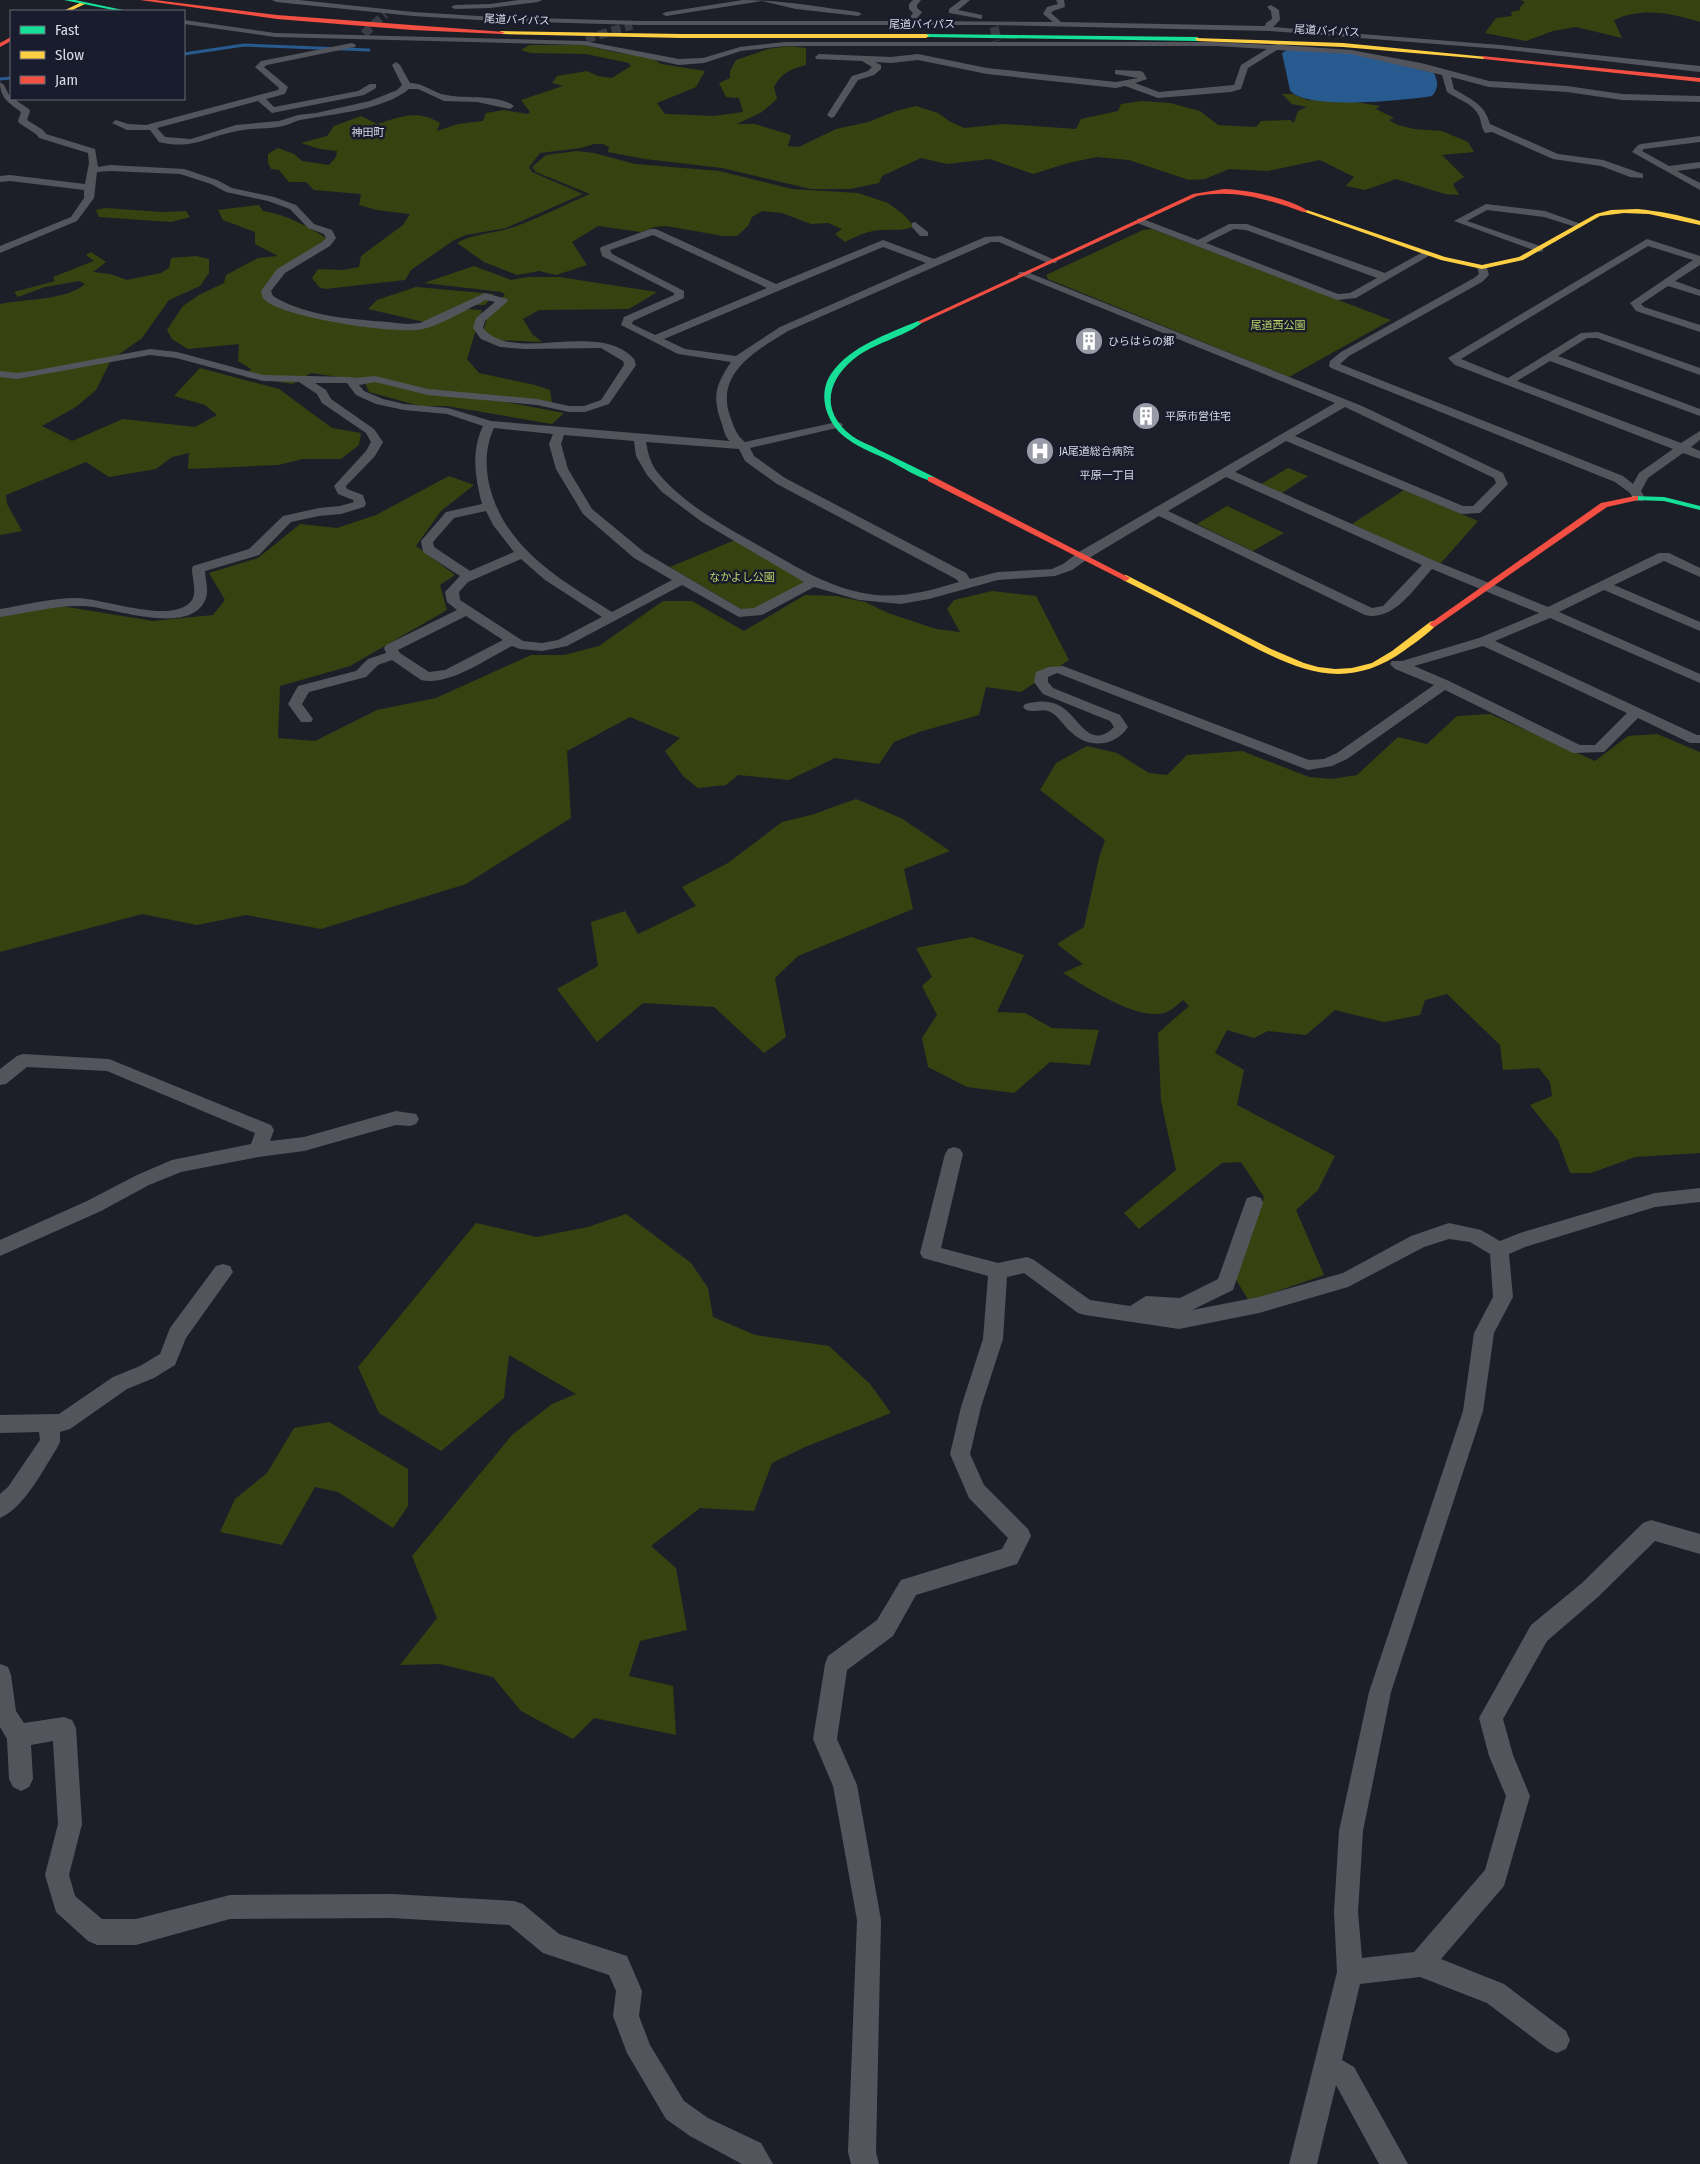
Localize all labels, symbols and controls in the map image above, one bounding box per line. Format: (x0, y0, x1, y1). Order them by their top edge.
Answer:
legend (10, 10, 185, 100)
street label: 尾道バイパス (484, 12, 550, 28)
street label: 尾道バイパス (889, 18, 955, 31)
text: Fast (55, 21, 79, 39)
street label: 尾道バイパス (1294, 23, 1360, 39)
text: Slow (55, 46, 84, 64)
text: Jam (55, 71, 78, 89)
district label: 神田町 (352, 126, 385, 139)
park label: 尾道西公園 (1251, 319, 1306, 332)
building icon: ひらはらの郷 (1074, 326, 1104, 356)
place label: ひらはらの郷 (1108, 335, 1174, 348)
building icon: 平原市営住宅 (1131, 401, 1161, 431)
place label: 平原市営住宅 (1165, 410, 1231, 423)
hospital icon: JA尾道総合病院 (1025, 436, 1055, 466)
place label: JA尾道総合病院 (1059, 445, 1134, 458)
district label: 平原一丁目 (1080, 469, 1135, 482)
park label: なかよし公園 (709, 571, 775, 584)

